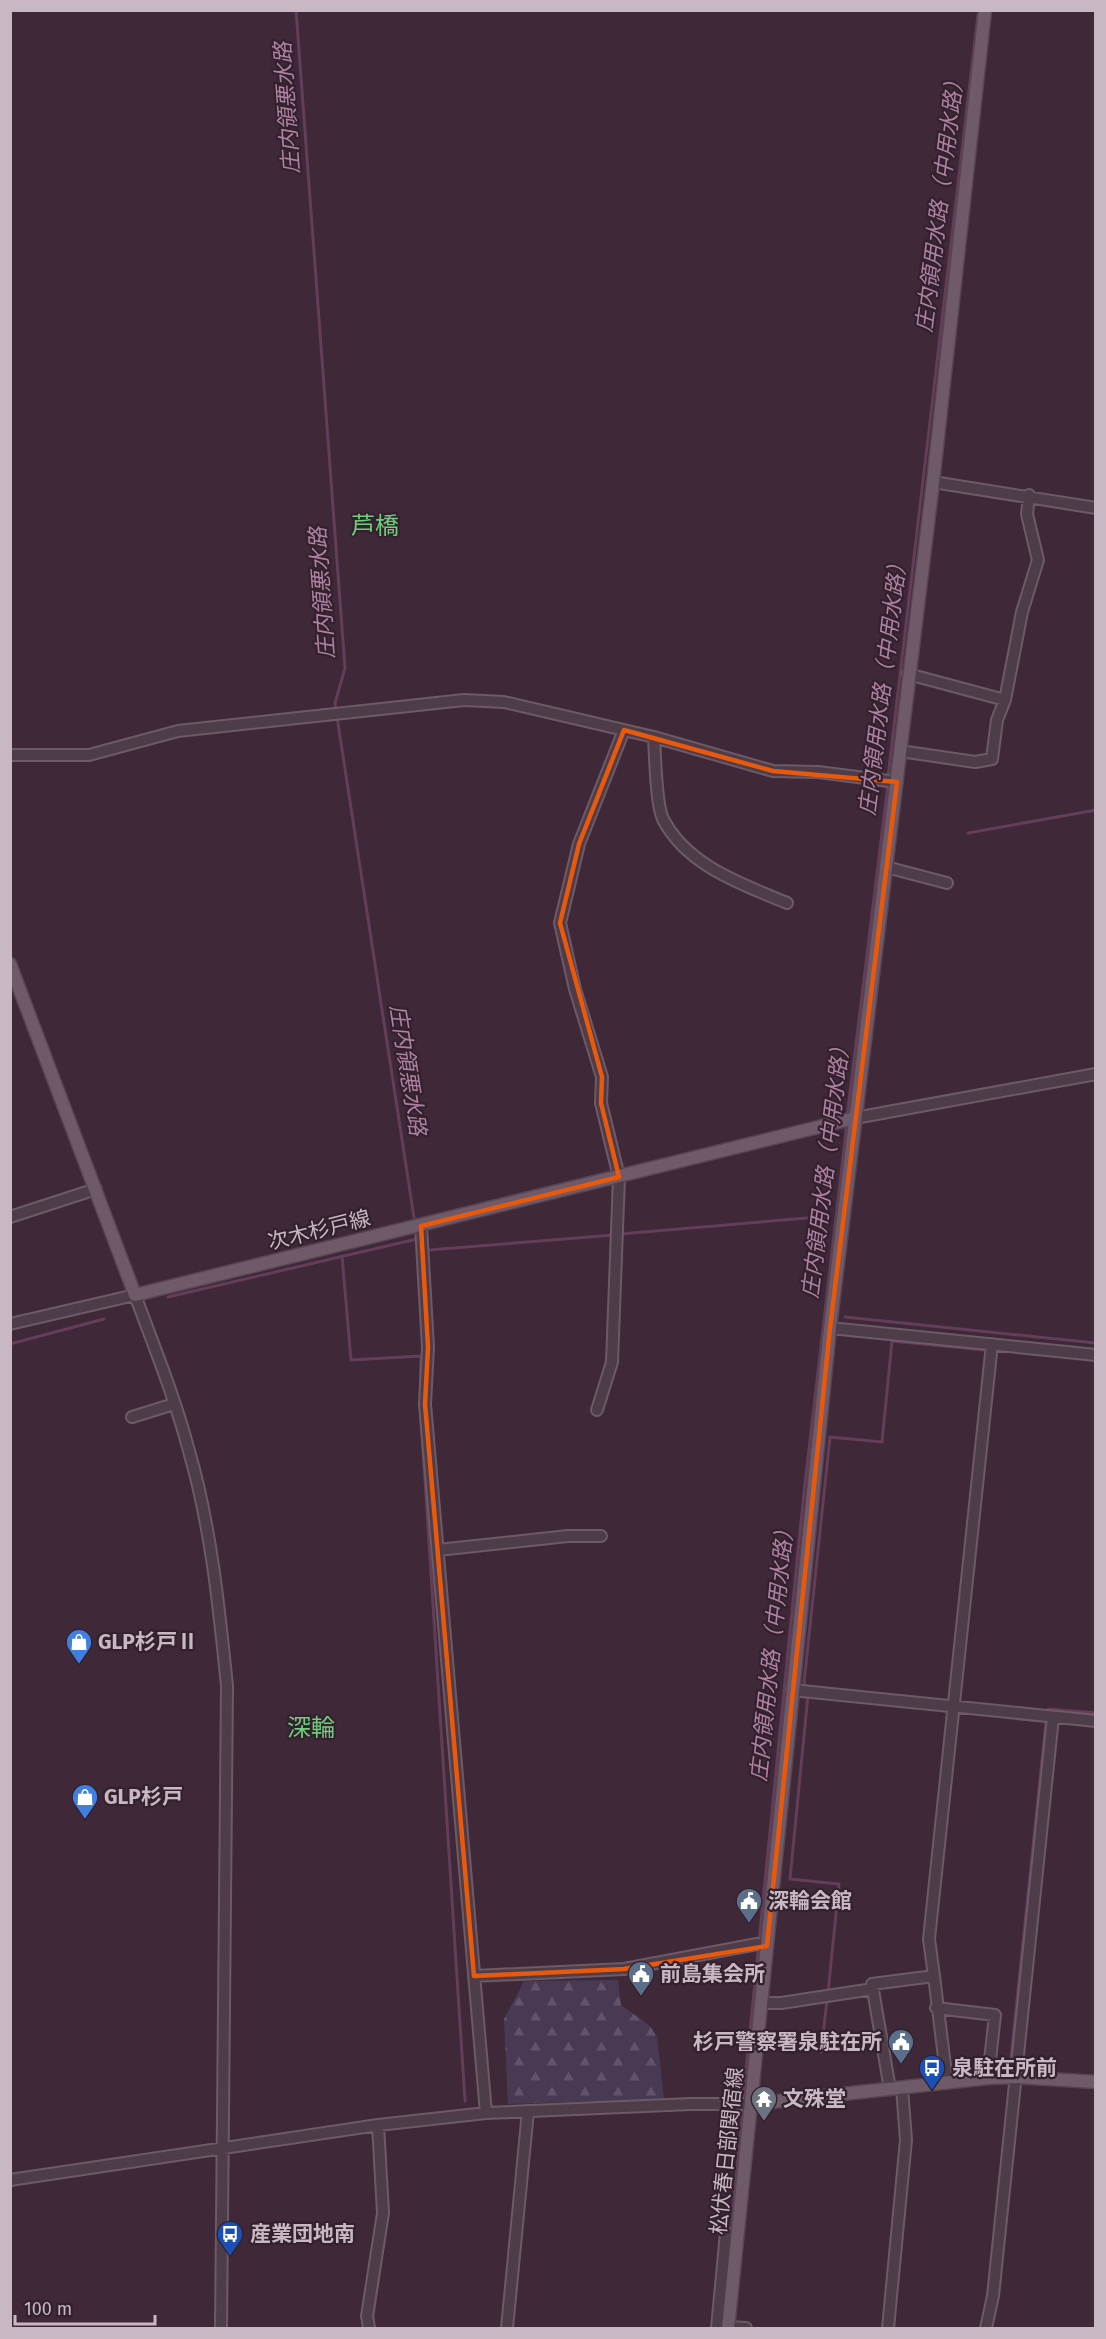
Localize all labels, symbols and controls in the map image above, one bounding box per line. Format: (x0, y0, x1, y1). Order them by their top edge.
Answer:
water label: 庄内領悪水路 (269, 39, 305, 175)
water label: 庄内領用水路（中用水路） (911, 68, 969, 334)
district label: 芦橋 (351, 512, 399, 540)
water label: 庄内領悪水路 (304, 524, 340, 660)
water label: 庄内領用水路（中用水路） (854, 551, 912, 817)
water label: 庄内領悪水路 (384, 1003, 432, 1139)
water label: 庄内領用水路（中用水路） (797, 1034, 855, 1300)
street label: 次木杉戸線 (265, 1205, 373, 1255)
water label: 庄内領用水路（中用水路） (745, 1517, 799, 1783)
shop icon: GLP杉戸Ⅱ (64, 1627, 94, 1665)
place label: GLP杉戸Ⅱ (98, 1629, 198, 1655)
district label: 深輪 (287, 1714, 335, 1742)
shop icon: GLP杉戸 (70, 1782, 100, 1820)
place label: GLP杉戸 (104, 1784, 183, 1810)
public building icon: 深輪会館 (734, 1886, 764, 1924)
place label: 深輪会館 (768, 1888, 852, 1914)
public building icon: 前島集会所 (626, 1959, 656, 1997)
place label: 前島集会所 (660, 1961, 765, 1987)
public building icon: 杉戸警察署泉駐在所 (886, 2027, 916, 2065)
place label: 杉戸警察署泉駐在所 (693, 2029, 882, 2055)
bus stop icon: 泉駐在所前 (917, 2053, 947, 2091)
place label: 泉駐在所前 (952, 2055, 1057, 2081)
street label: 松伏春日部関宿線 (705, 2066, 749, 2236)
temple icon: 文殊堂 (749, 2084, 779, 2122)
place label: 文殊堂 (783, 2086, 846, 2112)
bus stop icon: 産業団地南 (215, 2219, 245, 2257)
place label: 産業団地南 (250, 2221, 355, 2247)
scale bar (15, 2288, 154, 2326)
text: 100 m (24, 2298, 72, 2320)

